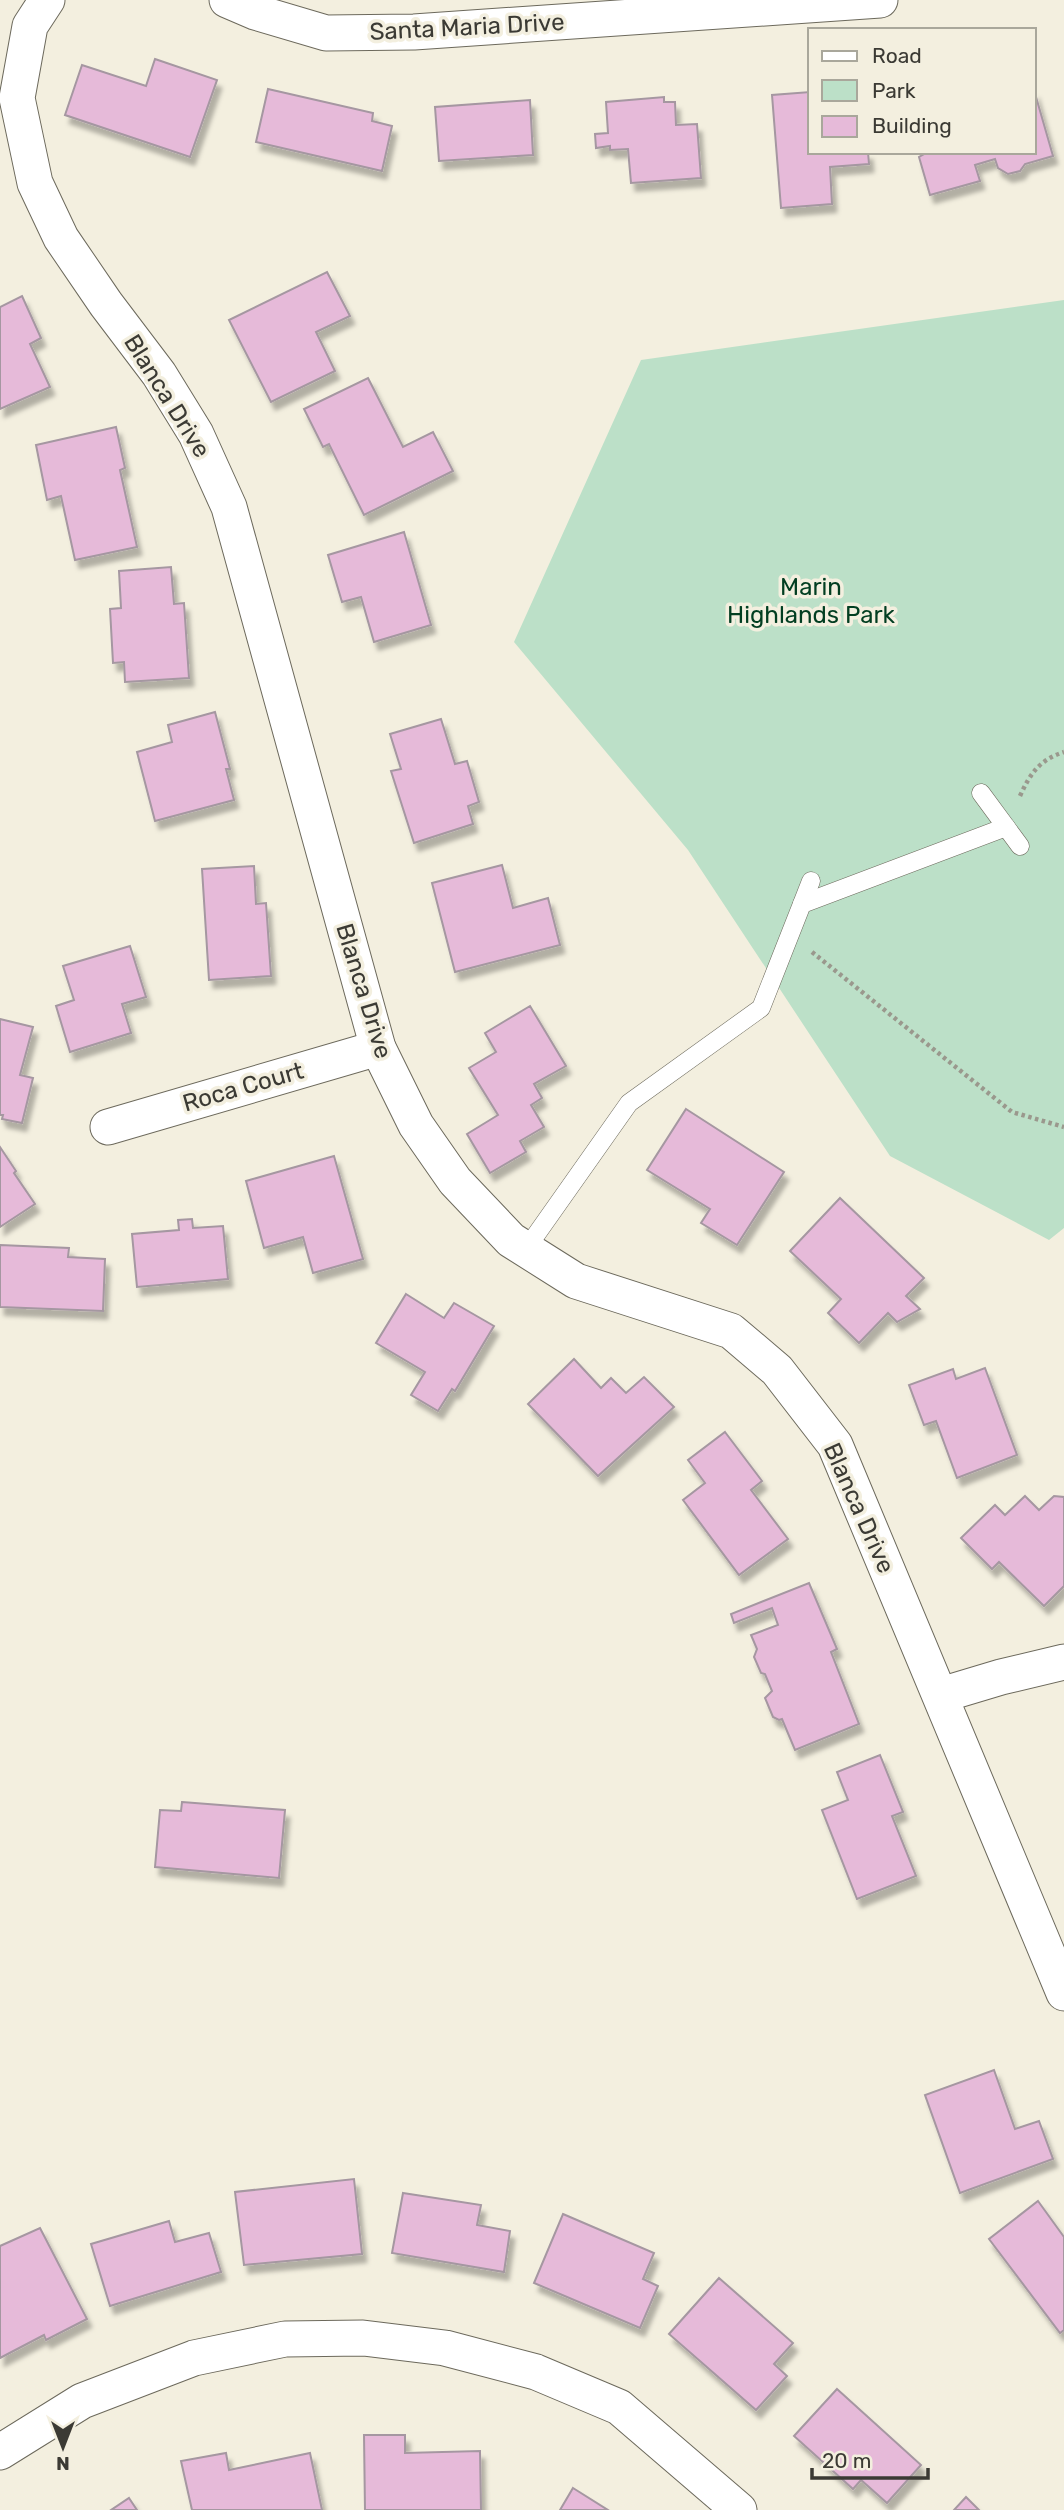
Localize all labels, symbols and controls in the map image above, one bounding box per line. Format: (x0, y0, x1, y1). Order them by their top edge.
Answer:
street label: Santa Maria Drive (369, 8, 565, 46)
legend (808, 28, 1036, 154)
text: Road (872, 43, 922, 68)
text: Park (872, 78, 916, 103)
text: Building (872, 113, 952, 138)
street label: Blanca Drive (118, 329, 216, 463)
park label: Marin Highlands Park (727, 573, 896, 629)
street label: Blanca Drive (330, 920, 398, 1062)
street label: Roca Court (179, 1056, 307, 1118)
street label: Blanca Drive (818, 1438, 900, 1578)
north arrow (28, 2412, 98, 2482)
scale bar (812, 2436, 928, 2480)
text: 20 m (822, 2448, 871, 2473)
text: N (56, 2452, 70, 2475)

